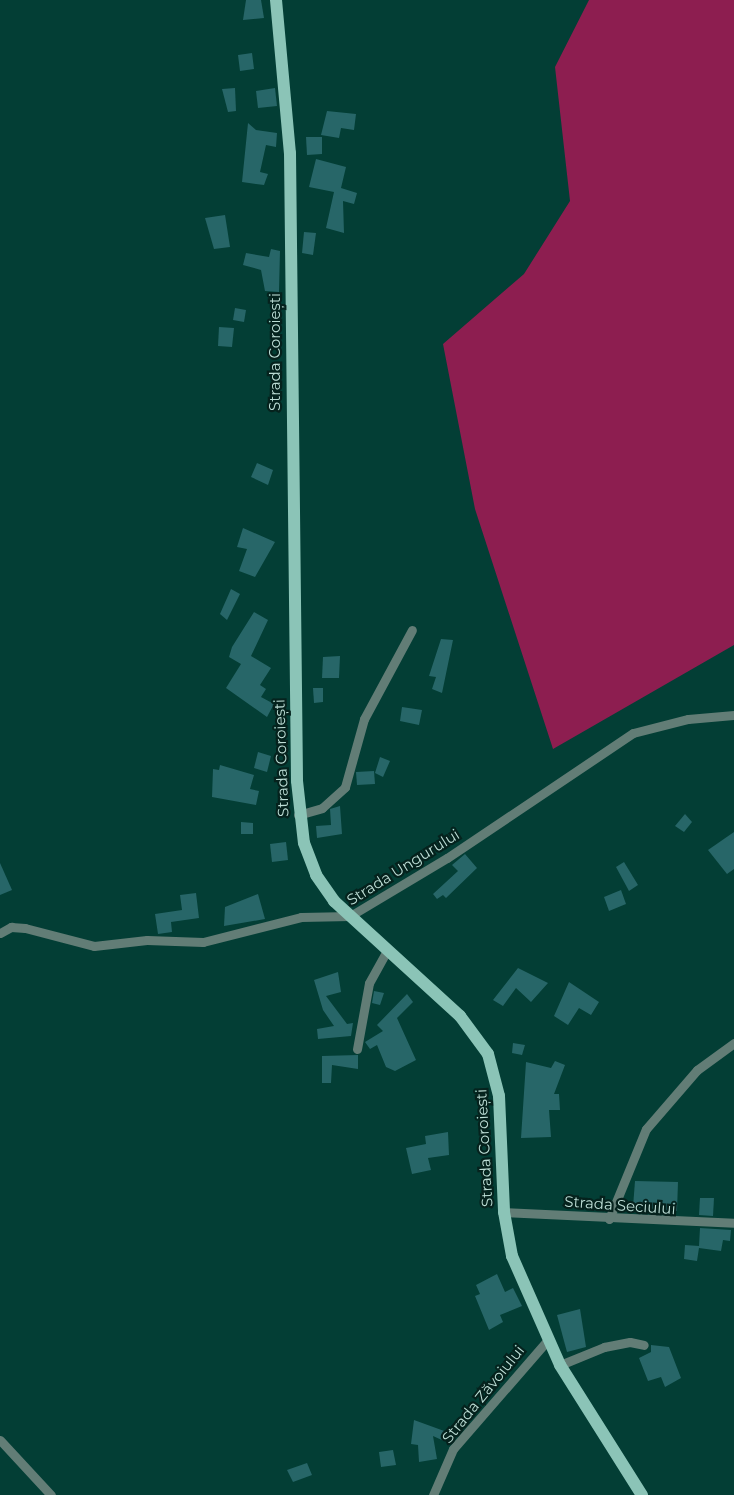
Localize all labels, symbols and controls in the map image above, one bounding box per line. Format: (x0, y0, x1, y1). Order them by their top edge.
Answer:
street label: Strada Coroiești (266, 293, 284, 411)
street label: Strada Coroiești (270, 699, 292, 817)
street label: Strada Ungurului (343, 825, 463, 909)
street label: Strada Coroiești (472, 1089, 496, 1207)
street label: Strada Seciului (564, 1192, 676, 1218)
street label: Strada Zăvoiului (438, 1341, 528, 1447)

